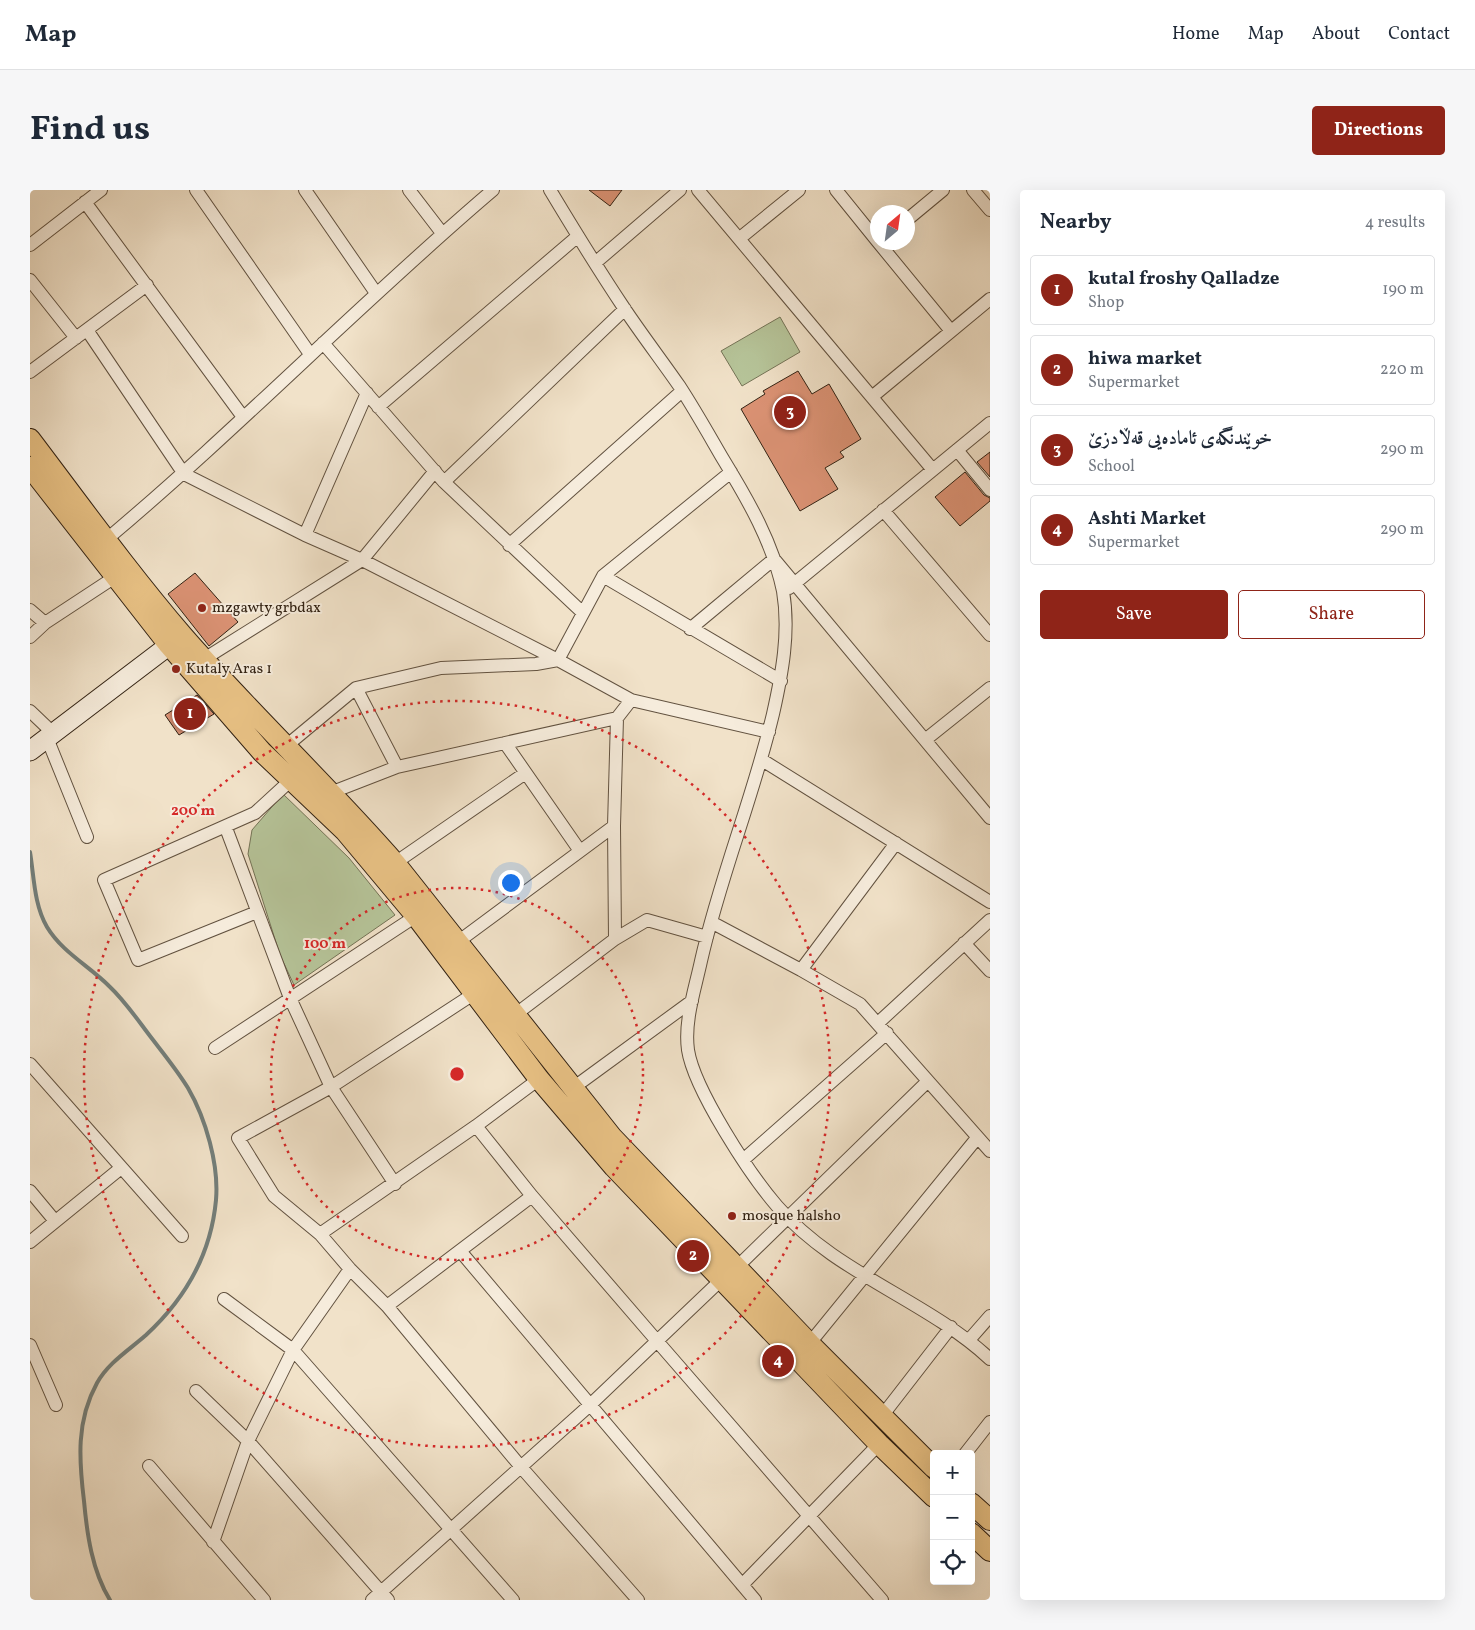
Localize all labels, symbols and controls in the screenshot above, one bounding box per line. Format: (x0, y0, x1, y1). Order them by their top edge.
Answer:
text: Map (25, 18, 76, 52)
text: Home (1172, 22, 1220, 47)
text: Map (1248, 22, 1284, 47)
text: About (1312, 22, 1360, 47)
text: Contact (1388, 22, 1450, 47)
text: Find us (30, 106, 150, 154)
button: Directions (1312, 106, 1445, 155)
north arrow (870, 205, 915, 250)
text: Nearby (1040, 208, 1111, 237)
text: 4 results (1365, 212, 1425, 234)
text: kutal froshy Qalladze (1088, 266, 1280, 292)
text: 1 (1054, 279, 1060, 301)
text: 190 m (1382, 279, 1424, 301)
text: Shop (1088, 292, 1124, 314)
text: hiwa market (1088, 346, 1202, 372)
text: 2 (1053, 359, 1061, 381)
text: 220 m (1380, 359, 1424, 381)
text: Supermarket (1088, 372, 1180, 394)
pin: 3 (774, 393, 806, 431)
text: خوێندنگەی ئامادەیی قەڵادزێ (1088, 426, 1272, 452)
text: 3 (1053, 439, 1061, 461)
text: 290 m (1380, 439, 1424, 461)
text: School (1088, 456, 1135, 478)
text: Ashti Market (1088, 506, 1206, 532)
text: 4 (1052, 519, 1062, 541)
text: 290 m (1380, 519, 1424, 541)
text: Supermarket (1088, 532, 1180, 554)
button: Save (1040, 590, 1228, 639)
button: Share (1238, 590, 1425, 639)
place label: mzgawty grbdax (212, 598, 321, 619)
marker: mzgawty grbdax (196, 602, 208, 614)
place label: Kutaly Aras 1 (186, 659, 272, 680)
marker: Kutaly Aras 1 (170, 663, 182, 675)
pin: 1 (174, 695, 206, 733)
text: 200 m (171, 801, 215, 822)
your location (498, 870, 524, 896)
text: 100 m (304, 934, 347, 955)
centre of rings (448, 1065, 466, 1083)
place label: mosque halsho (742, 1206, 841, 1227)
marker: mosque halsho (726, 1210, 738, 1222)
pin: 2 (677, 1237, 709, 1275)
pin: 4 (762, 1342, 794, 1380)
map controls (930, 1450, 975, 1585)
button: + (930, 1450, 975, 1495)
button: − (930, 1495, 975, 1540)
button: locate (930, 1540, 975, 1585)

